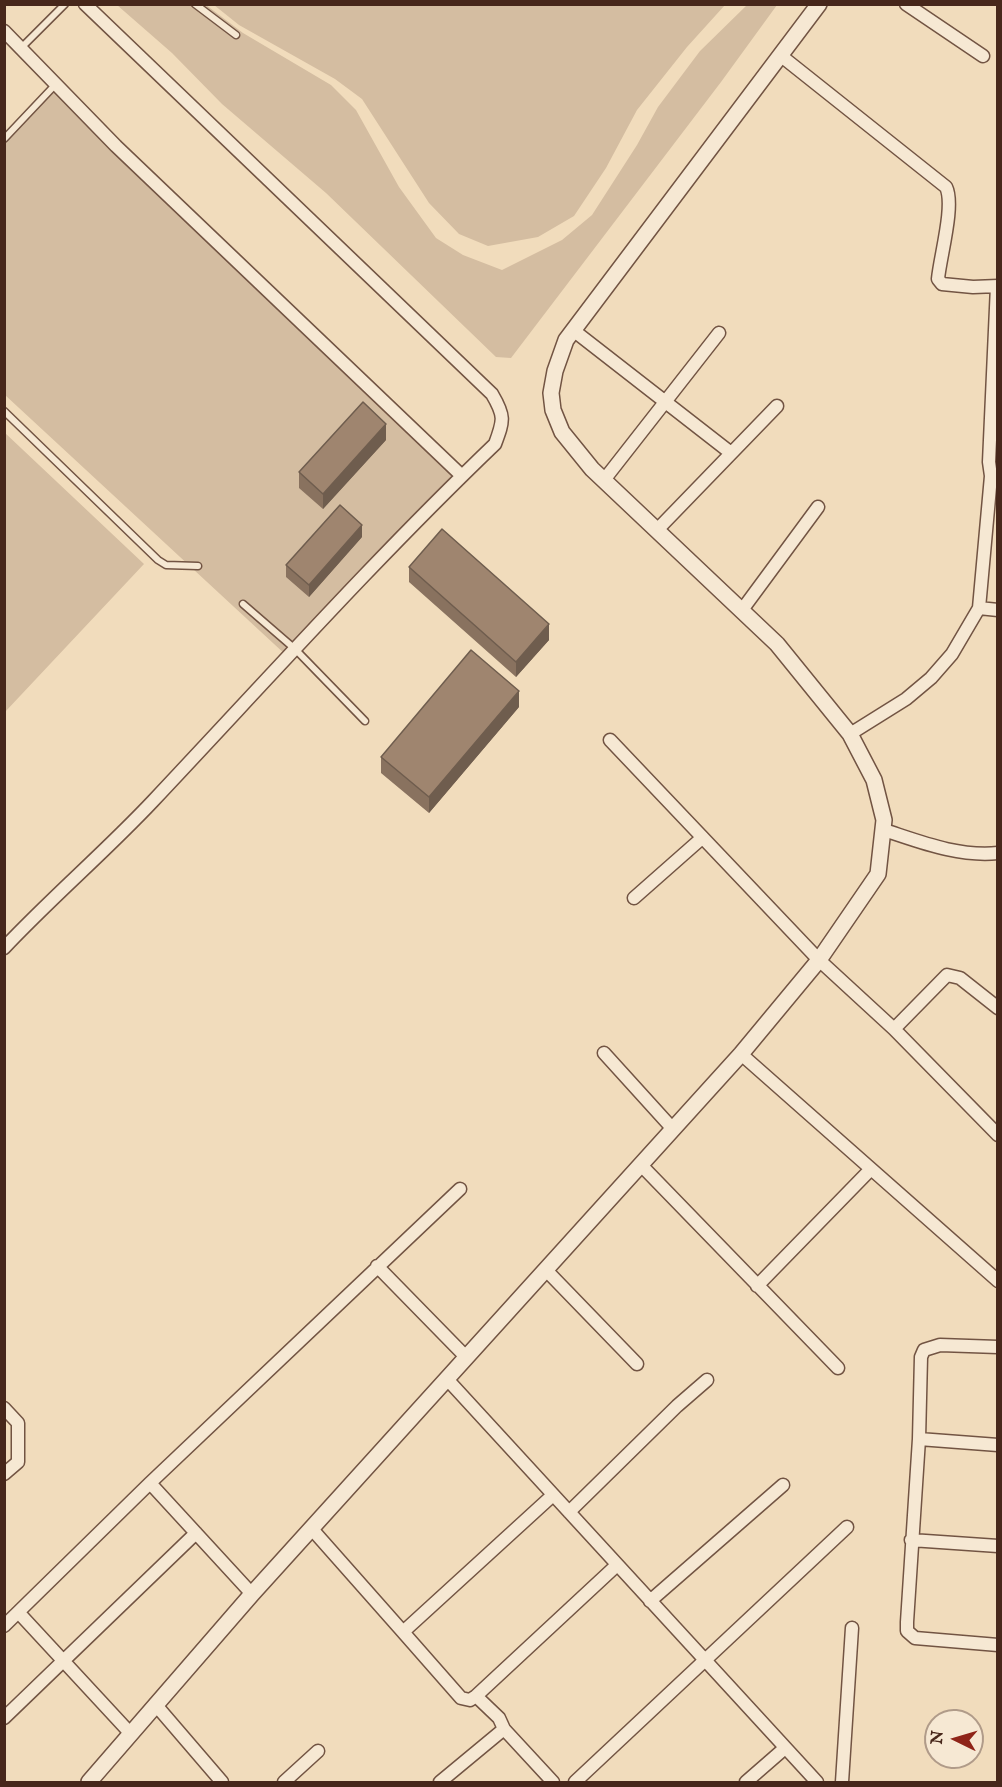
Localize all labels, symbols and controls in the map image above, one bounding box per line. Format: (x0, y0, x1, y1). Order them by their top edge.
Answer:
north arrow (924, 1709, 984, 1769)
text: N (927, 1730, 949, 1745)

